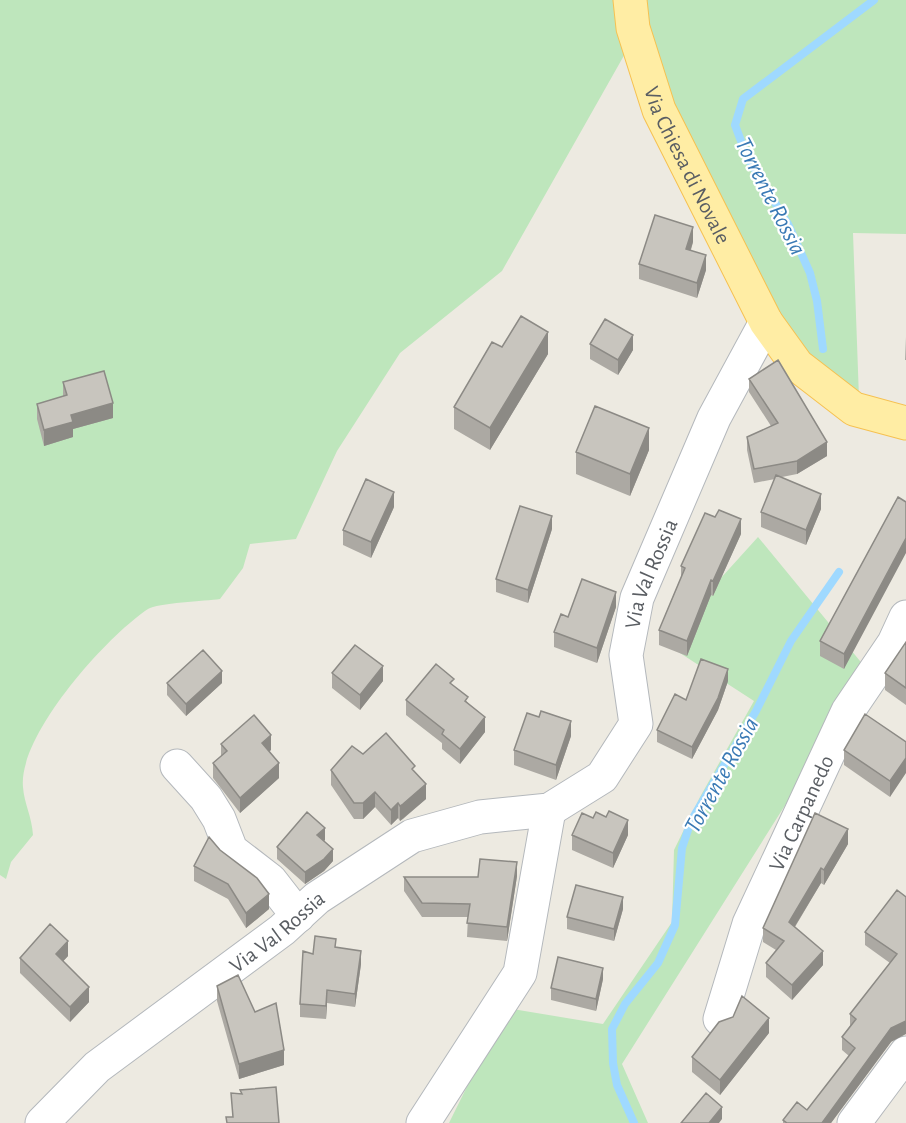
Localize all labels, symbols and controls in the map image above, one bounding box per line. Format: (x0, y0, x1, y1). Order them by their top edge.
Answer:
street label: Via Chiesa di Novale (640, 84, 735, 247)
water label: Torrente Rossia (730, 134, 810, 259)
street label: Via Val Rossia (621, 516, 682, 630)
water label: Torrente Rossia (680, 714, 763, 837)
street label: Via Carpanedo (765, 752, 838, 874)
street label: Via Val Rossia (226, 886, 329, 977)

